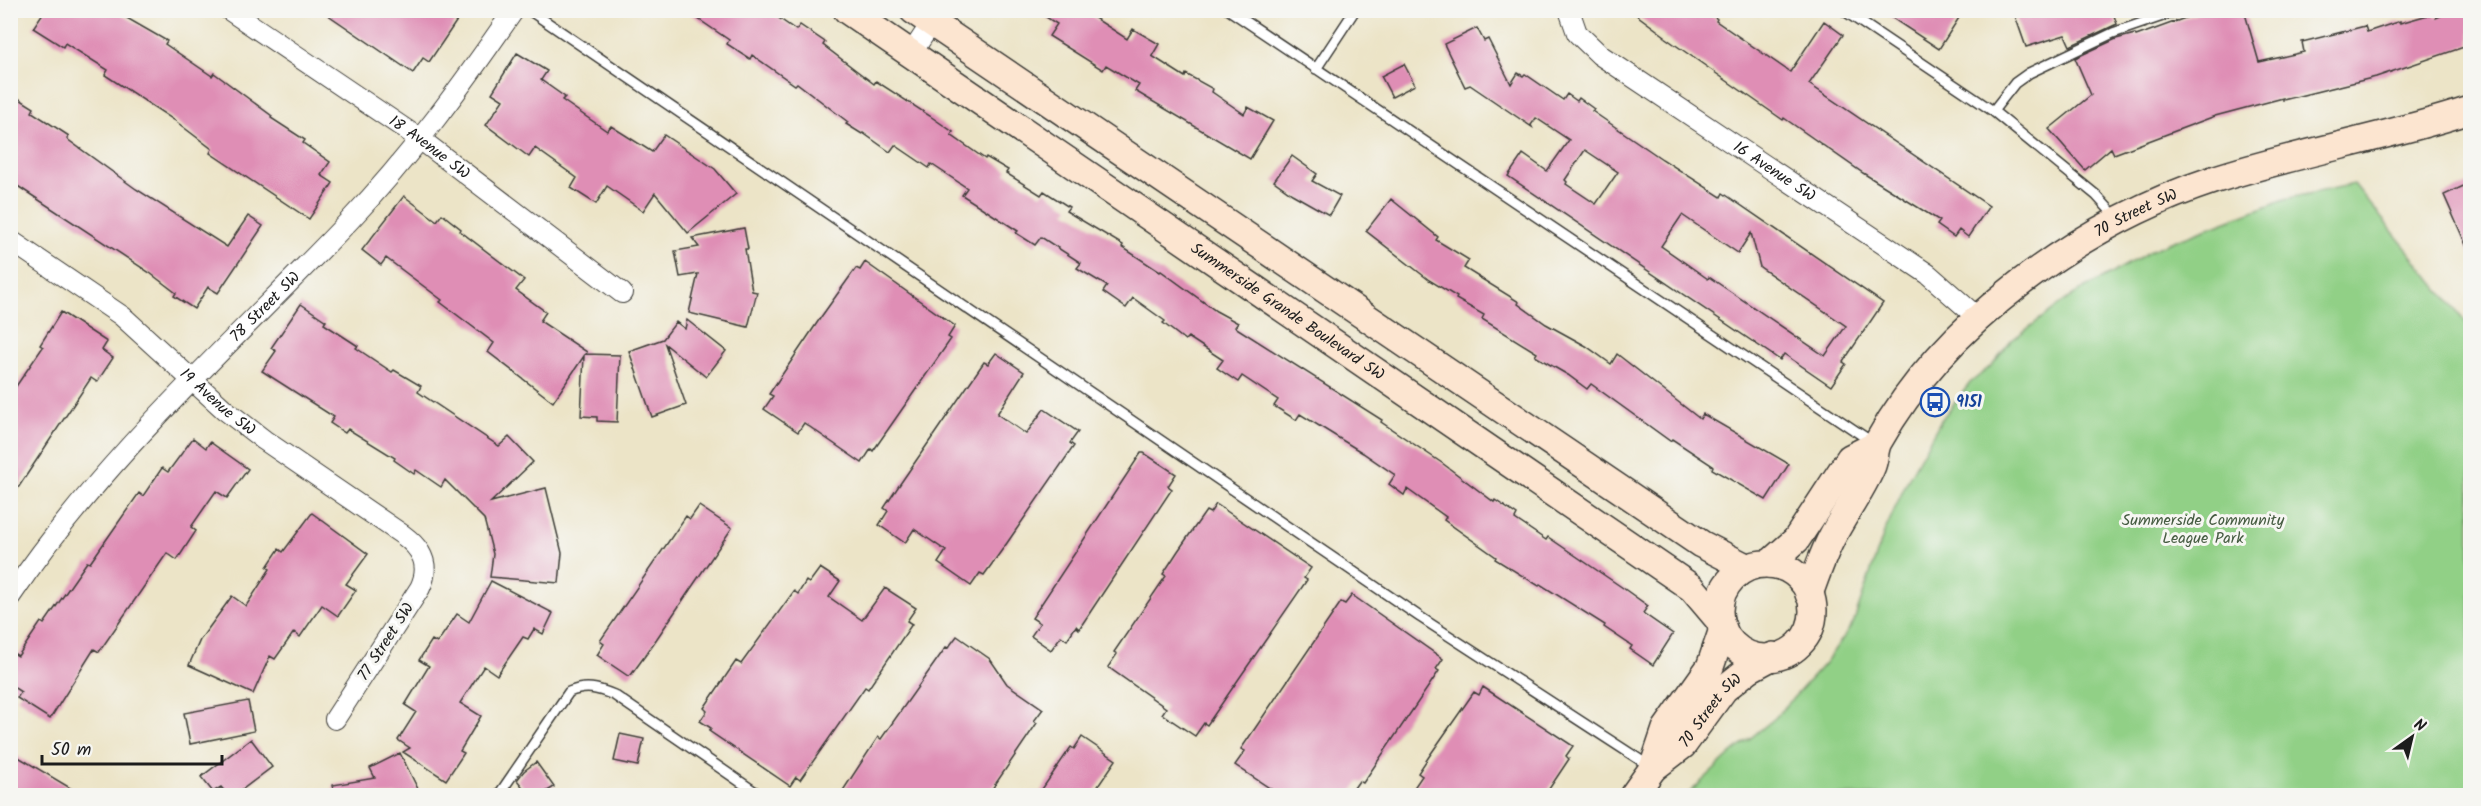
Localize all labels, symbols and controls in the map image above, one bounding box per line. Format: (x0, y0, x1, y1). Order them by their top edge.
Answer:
street label: 18 Avenue SW (384, 109, 476, 186)
street label: 16 Avenue SW (1728, 135, 1821, 208)
street label: 70 Street SW (2089, 182, 2181, 244)
street label: Summerside Grande Boulevard SW (1186, 236, 1390, 387)
street label: 78 Street SW (224, 265, 306, 348)
street label: 19 Avenue SW (174, 362, 261, 442)
bus stop icon: 9151 (1919, 386, 1951, 418)
place label: 9151 (1956, 390, 1982, 415)
park label: Summerside Community League Park (2122, 508, 2285, 551)
street label: 77 Street SW (351, 598, 421, 686)
street label: 70 Street SW (1672, 667, 1747, 753)
north arrow (2382, 707, 2442, 767)
text: N (2408, 713, 2431, 739)
scale bar (42, 728, 222, 766)
text: 50 m (51, 736, 91, 765)

